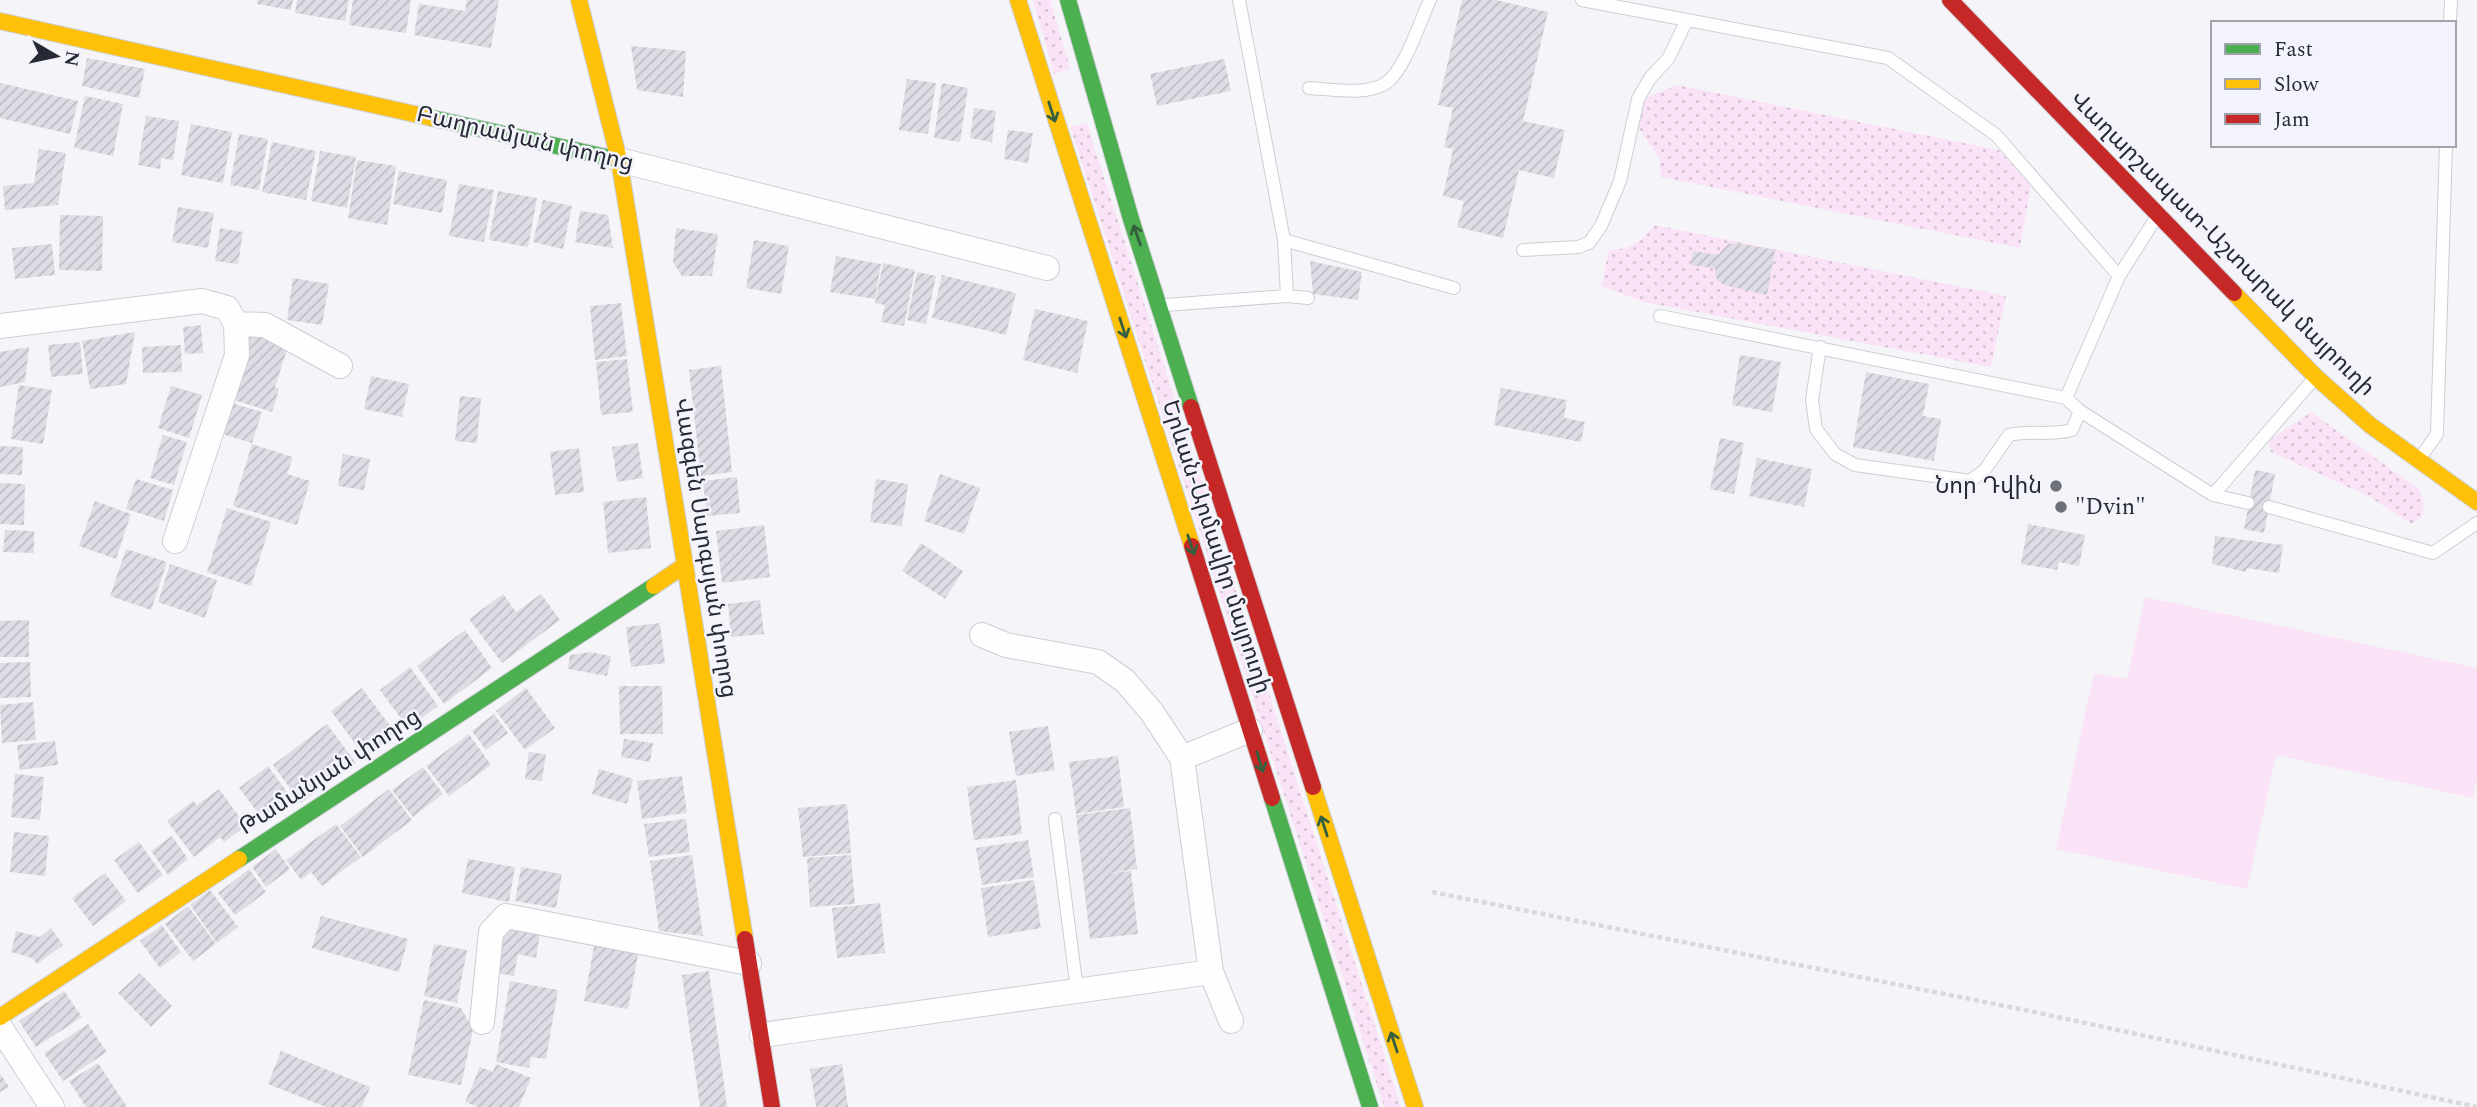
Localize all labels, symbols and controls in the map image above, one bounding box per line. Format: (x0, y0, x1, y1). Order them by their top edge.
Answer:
north arrow (21, 21, 91, 91)
legend (2211, 21, 2456, 147)
text: Fast (2274, 34, 2313, 66)
text: N (56, 48, 87, 68)
text: Slow (2274, 69, 2320, 101)
street label: Վաղարշապատ-Աշտարակ մայրուղի (2061, 83, 2383, 405)
street label: Բաղրամյան փողոց (413, 97, 637, 181)
one-way arrow (1046, 101, 1059, 123)
text: Jam (2274, 104, 2310, 136)
one-way arrow (1130, 225, 1142, 247)
one-way arrow (1117, 317, 1130, 339)
street label: Վազգեն Սարգսյան փողոց (664, 395, 746, 701)
street label: Երևան-Արմավիր մայրուղի (1152, 396, 1280, 698)
place label: Նոր Դվին (1935, 469, 2042, 504)
marker: Նոր Դվին (2048, 478, 2064, 494)
place label: "Dvin" (2075, 490, 2146, 525)
marker: "Dvin" (2053, 499, 2069, 515)
one-way arrow (1186, 534, 1199, 556)
street label: Թամանյան փողոց (232, 700, 428, 844)
one-way arrow (1254, 751, 1267, 773)
one-way arrow (1317, 815, 1330, 837)
one-way arrow (1387, 1031, 1400, 1053)

